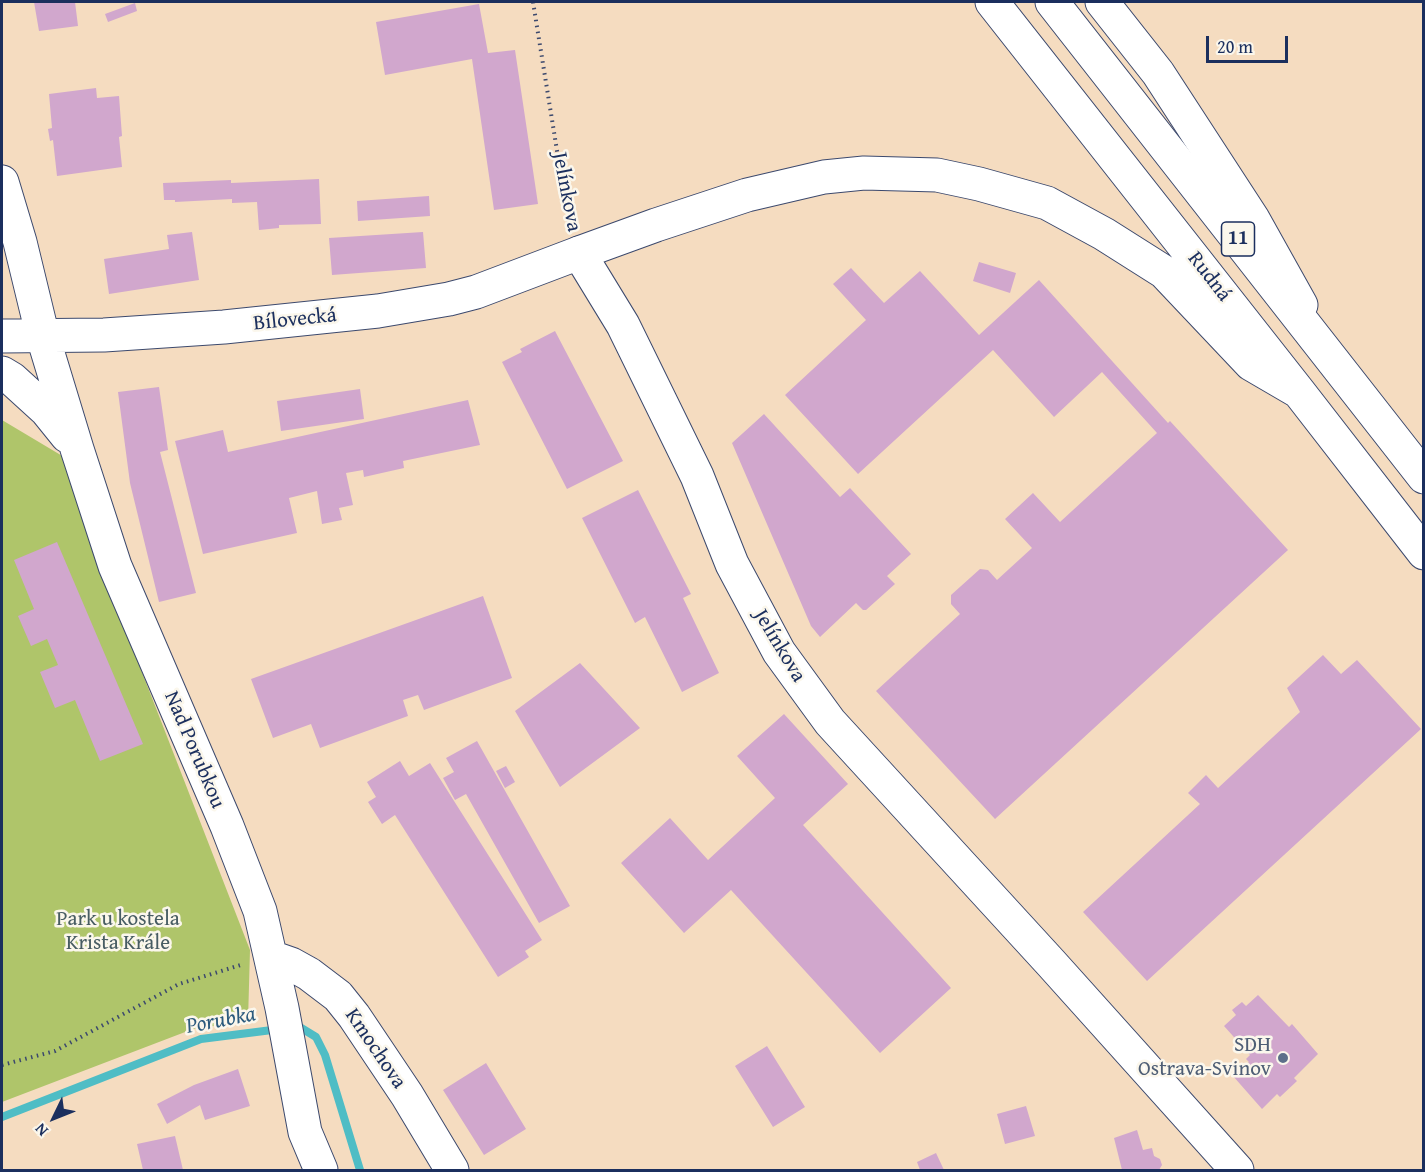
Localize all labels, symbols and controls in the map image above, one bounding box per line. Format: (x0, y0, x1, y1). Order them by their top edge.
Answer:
scale bar (1209, 24, 1292, 62)
text: 20 m (1217, 33, 1253, 60)
street label: Jelínkova (546, 150, 586, 234)
road number: 11 (1222, 222, 1254, 256)
street label: Rudná (1182, 247, 1236, 307)
street label: Bílovecká (252, 303, 338, 337)
street label: Jelínkova (747, 605, 811, 687)
street label: Nad Porubkou (158, 688, 230, 812)
park label: Park u kostela Krista Krále (56, 907, 180, 957)
water label: Porubka (184, 1001, 258, 1041)
street label: Kmochova (339, 1004, 411, 1094)
place label: SDH Ostrava-Svinov (1138, 1033, 1271, 1083)
marker: SDH Ostrava-Svinov (1276, 1051, 1290, 1065)
north arrow (24, 1088, 84, 1148)
text: N (28, 1118, 53, 1142)

